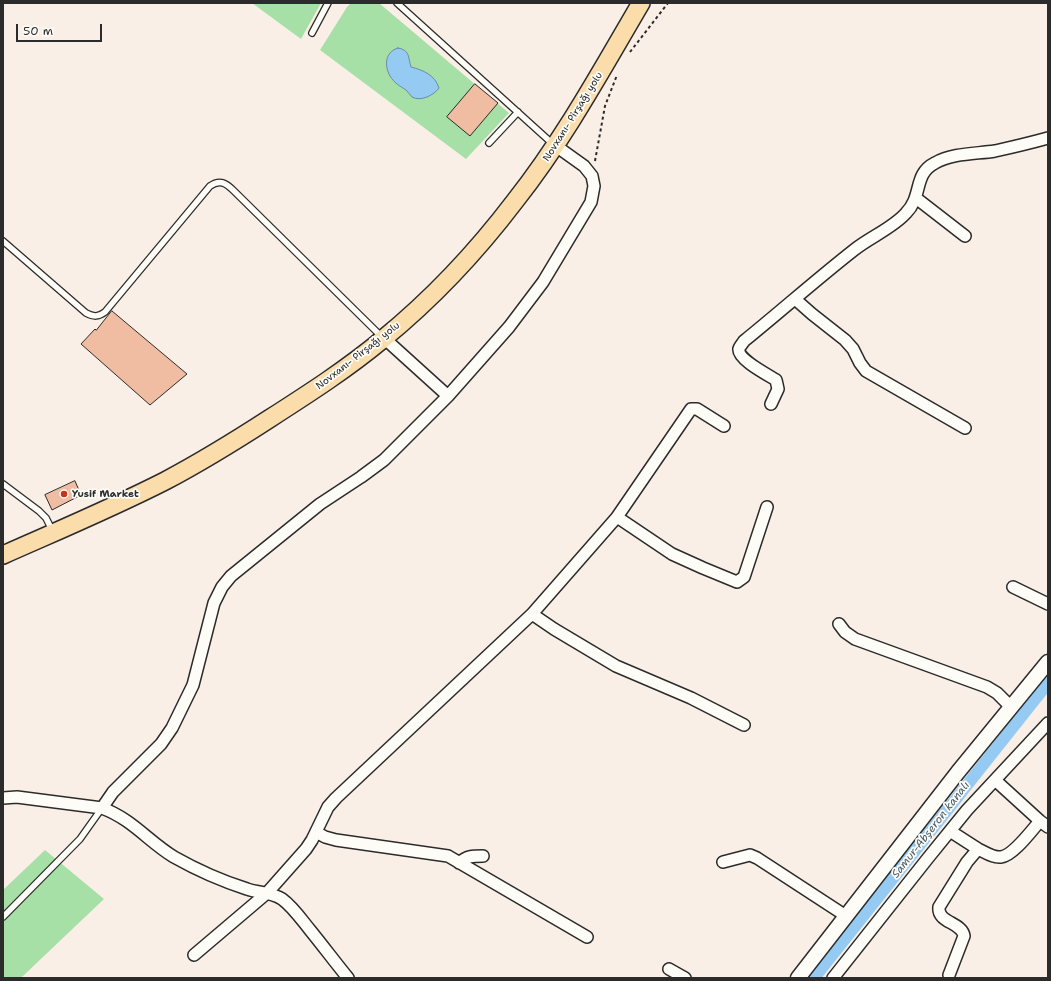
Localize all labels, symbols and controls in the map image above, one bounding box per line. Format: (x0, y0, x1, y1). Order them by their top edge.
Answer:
scale bar (18, 16, 104, 42)
text: 50 m (23, 23, 53, 39)
street label: Novxanı- Pirşağı yolu (541, 70, 605, 164)
street label: Novxanı- Pirşağı yolu (314, 320, 402, 392)
place label: Yusif Market (72, 488, 139, 500)
marker: Yusif Market (59, 489, 69, 499)
water label: Samur-Abşeron kanalı (889, 779, 973, 881)

